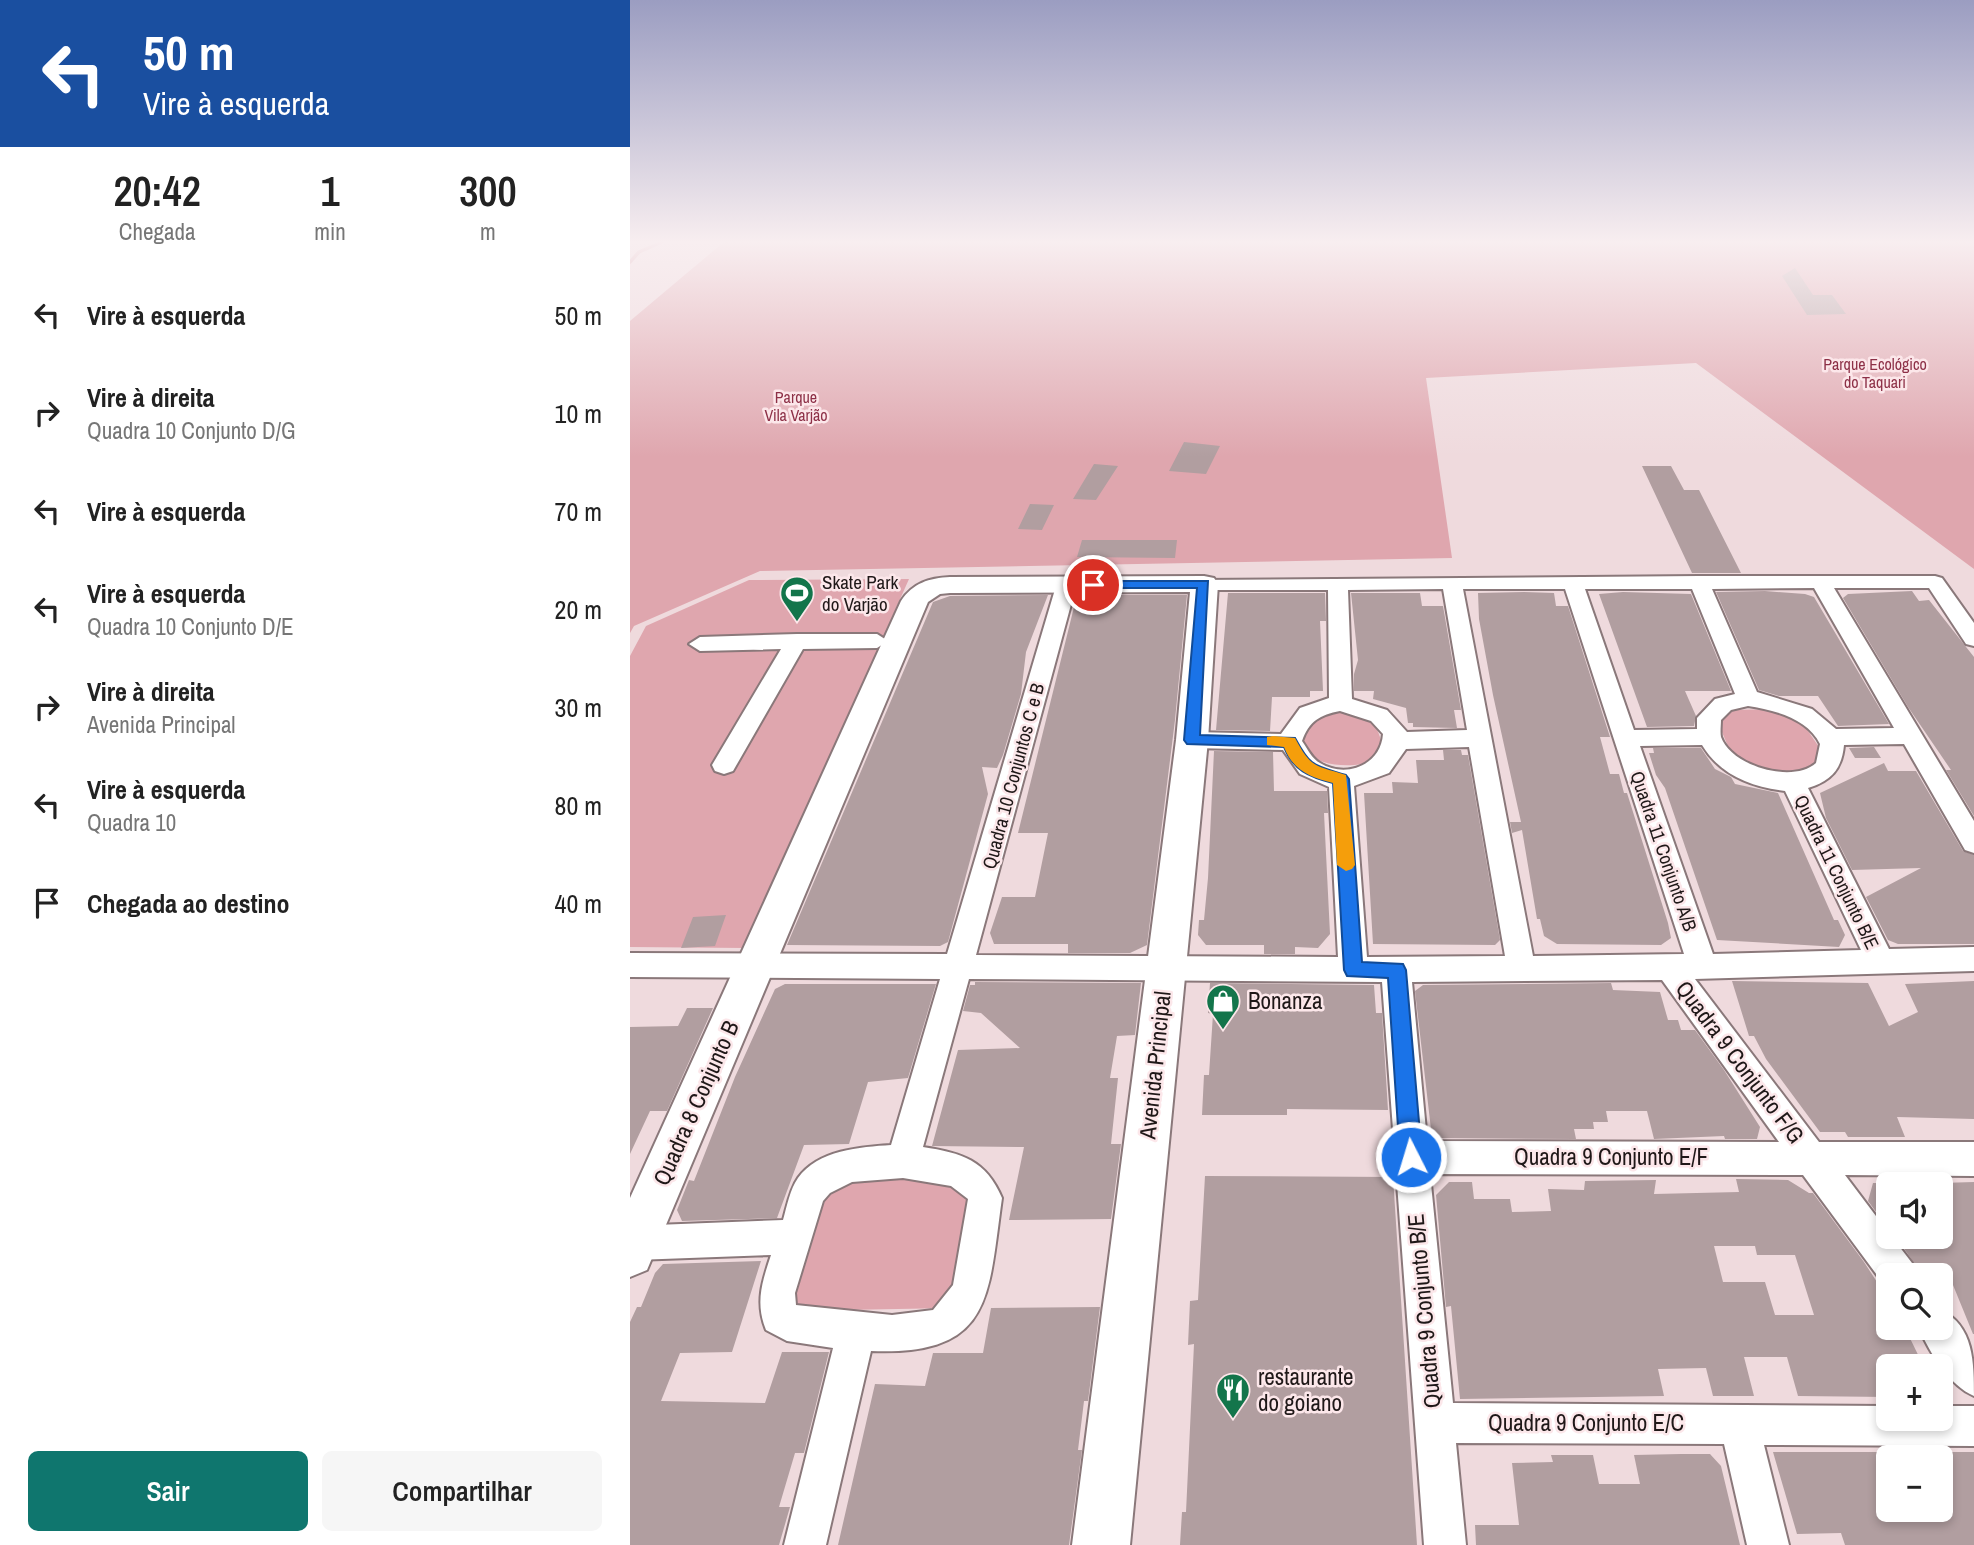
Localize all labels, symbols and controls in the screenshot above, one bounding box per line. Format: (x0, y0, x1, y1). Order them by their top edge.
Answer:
text: 50 m (143, 19, 235, 85)
icon: left (28, 28, 119, 119)
text: Vire à esquerda (143, 82, 329, 125)
text: 20:42 (113, 163, 201, 219)
text: 1 (320, 163, 340, 219)
text: 300 (459, 163, 517, 219)
text: Chegada (119, 216, 195, 247)
text: min (314, 216, 346, 247)
text: m (480, 216, 496, 247)
icon: left (28, 296, 66, 334)
text: Vire à esquerda (87, 298, 245, 333)
text: 50 m (555, 298, 602, 333)
park label: Parque Ecológico do Taquari (1823, 353, 1927, 393)
text: Vire à direita (87, 380, 215, 415)
park label: Parque Vila Varjão (765, 386, 828, 426)
icon: right (28, 394, 66, 432)
text: 10 m (555, 396, 602, 431)
text: Quadra 10 Conjunto D/G (87, 415, 296, 446)
icon: left (28, 492, 66, 530)
text: Vire à esquerda (87, 494, 245, 529)
text: 70 m (555, 494, 602, 529)
pin (1063, 555, 1123, 615)
icon: arrive (1074, 566, 1112, 604)
place label: Skate Park do Varjão (822, 569, 898, 617)
sports icon: Skate Park do Varjão (778, 574, 816, 623)
text: Vire à esquerda (87, 576, 245, 611)
icon: left (28, 590, 66, 628)
text: 20 m (555, 592, 602, 627)
text: Quadra 10 Conjunto D/E (87, 611, 294, 642)
text: Vire à direita (87, 674, 215, 709)
street label: Quadra 10 Conjuntos C e B (976, 680, 1050, 872)
icon: right (28, 688, 66, 726)
text: 30 m (555, 690, 602, 725)
text: Avenida Principal (87, 709, 236, 740)
street label: Quadra 11 Conjunto A/B (1624, 767, 1704, 935)
text: Vire à esquerda (87, 772, 245, 807)
icon: left (28, 786, 66, 824)
text: 80 m (555, 788, 602, 823)
street label: Quadra 11 Conjunto B/E (1788, 791, 1886, 953)
text: Quadra 10 (87, 807, 176, 838)
icon: arrive (28, 884, 66, 922)
text: Chegada ao destino (87, 886, 290, 921)
text: 40 m (555, 886, 602, 921)
street label: Quadra 9 Conjunto F/G (1669, 974, 1812, 1149)
shop icon: Bonanza (1204, 982, 1242, 1031)
place label: Bonanza (1248, 985, 1323, 1016)
street label: Avenida Principal (1131, 989, 1178, 1141)
street label: Quadra 8 Conjunto B (645, 1016, 746, 1190)
position arrow (1374, 1120, 1448, 1194)
street label: Quadra 9 Conjunto E/F (1514, 1141, 1708, 1172)
map controls (1876, 1172, 1953, 1522)
button: sound (1876, 1172, 1953, 1249)
street label: Quadra 9 Conjunto B/E (1400, 1213, 1447, 1410)
button: search (1876, 1263, 1953, 1340)
button: + (1876, 1354, 1953, 1431)
place label: restaurante do goiano (1258, 1361, 1353, 1418)
restaurant icon: restaurante do goiano (1214, 1371, 1252, 1420)
street label: Quadra 9 Conjunto E/C (1488, 1407, 1684, 1438)
button: − (1876, 1445, 1953, 1522)
button: Sair (28, 1451, 308, 1531)
button: Compartilhar (322, 1451, 602, 1531)

